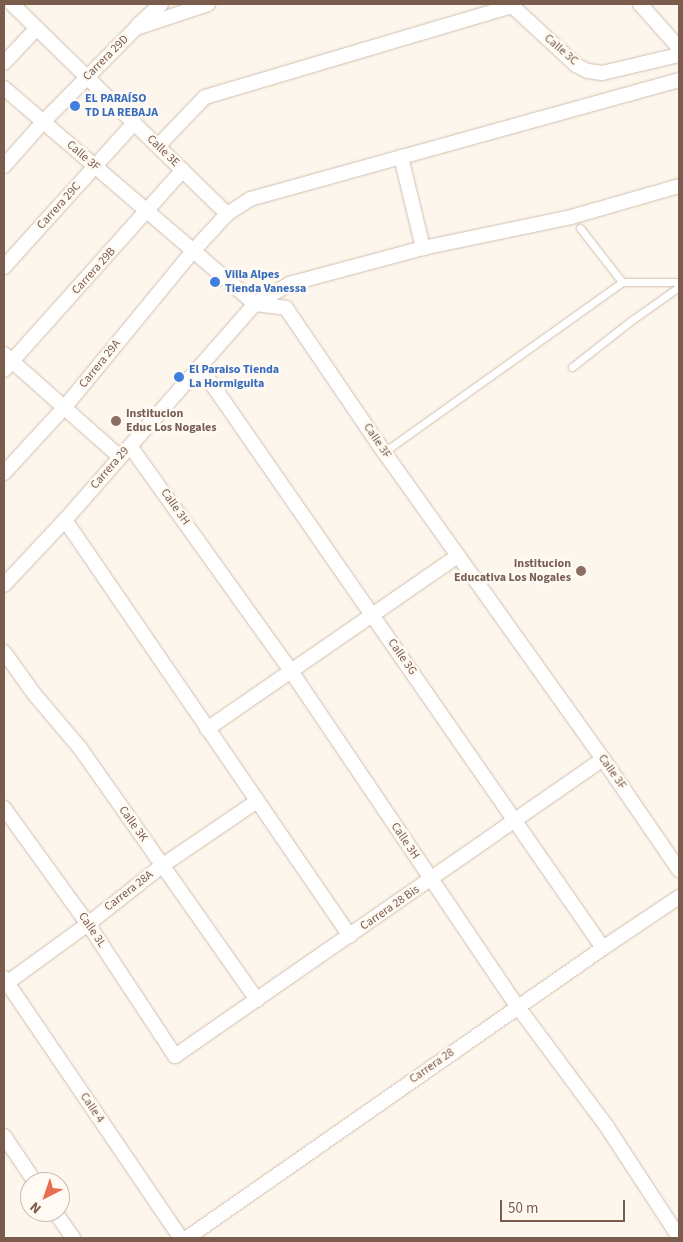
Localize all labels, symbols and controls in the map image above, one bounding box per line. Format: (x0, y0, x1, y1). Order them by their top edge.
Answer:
street label: Calle 3C (541, 31, 581, 69)
street label: Carrera 29D (80, 32, 132, 84)
place label: EL PARAÍSO TD LA REBAJA (85, 92, 158, 120)
marker: EL PARAÍSO TD LA REBAJA (69, 100, 81, 112)
street label: Calle 3E (144, 132, 182, 170)
street label: Calle 3F (63, 138, 103, 174)
street label: Carrera 29C (34, 180, 84, 232)
street label: Carrera 29B (69, 244, 119, 298)
place label: Villa Alpes Tienda Vanessa (225, 268, 306, 296)
marker: Villa Alpes Tienda Vanessa (209, 276, 221, 288)
street label: Carrera 29A (76, 337, 124, 391)
place label: El Paraiso Tienda La Hormiguita (189, 363, 279, 391)
marker: El Paraiso Tienda La Hormiguita (173, 371, 185, 383)
place label: Institucion Educ Los Nogales (126, 407, 217, 435)
marker: Institucion Educ Los Nogales (110, 415, 122, 427)
street label: Calle 3F (360, 421, 394, 461)
street label: Carrera 29 (88, 444, 132, 492)
street label: Calle 3H (157, 486, 193, 528)
place label: Institucion Educativa Los Nogales (454, 557, 571, 585)
marker: Institucion Educativa Los Nogales (575, 565, 587, 577)
street label: Calle 3G (384, 636, 420, 678)
street label: Calle 3F (595, 752, 629, 792)
street label: Calle 3K (115, 803, 151, 845)
street label: Calle 3H (388, 820, 422, 862)
street label: Carrera 28A (102, 868, 156, 914)
street label: Carrera 28 Bis (358, 882, 422, 934)
street label: Calle 3L (75, 910, 109, 950)
street label: Carrera 28 (407, 1045, 457, 1087)
street label: Calle 4 (77, 1090, 107, 1126)
north arrow (20, 1172, 70, 1222)
scale bar (503, 1190, 628, 1222)
text: N (26, 1197, 46, 1218)
text: 50 m (508, 1198, 538, 1219)

